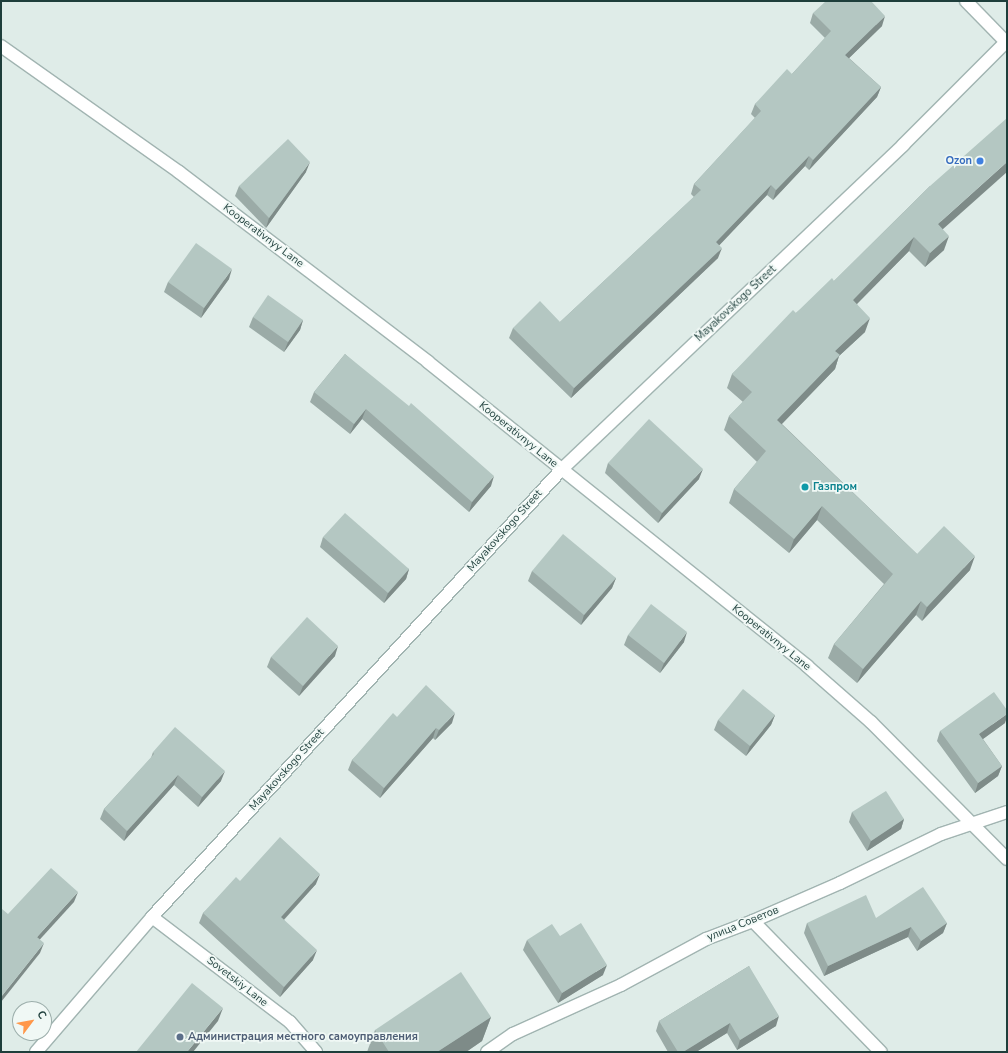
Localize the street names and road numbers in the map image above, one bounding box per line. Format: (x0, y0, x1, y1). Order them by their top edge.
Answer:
street label: Kooperativnyy Lane (220, 201, 306, 271)
street label: Mayakovskogo Street (693, 263, 779, 345)
street label: Kooperativnyy Lane (476, 399, 560, 471)
street label: Mayakovskogo Street (465, 487, 545, 575)
street label: Kooperativnyy Lane (729, 602, 813, 674)
street label: Mayakovskogo Street (247, 726, 327, 814)
street label: улица Советов (705, 904, 781, 944)
street label: Sovetskiy Lane (204, 954, 270, 1010)

